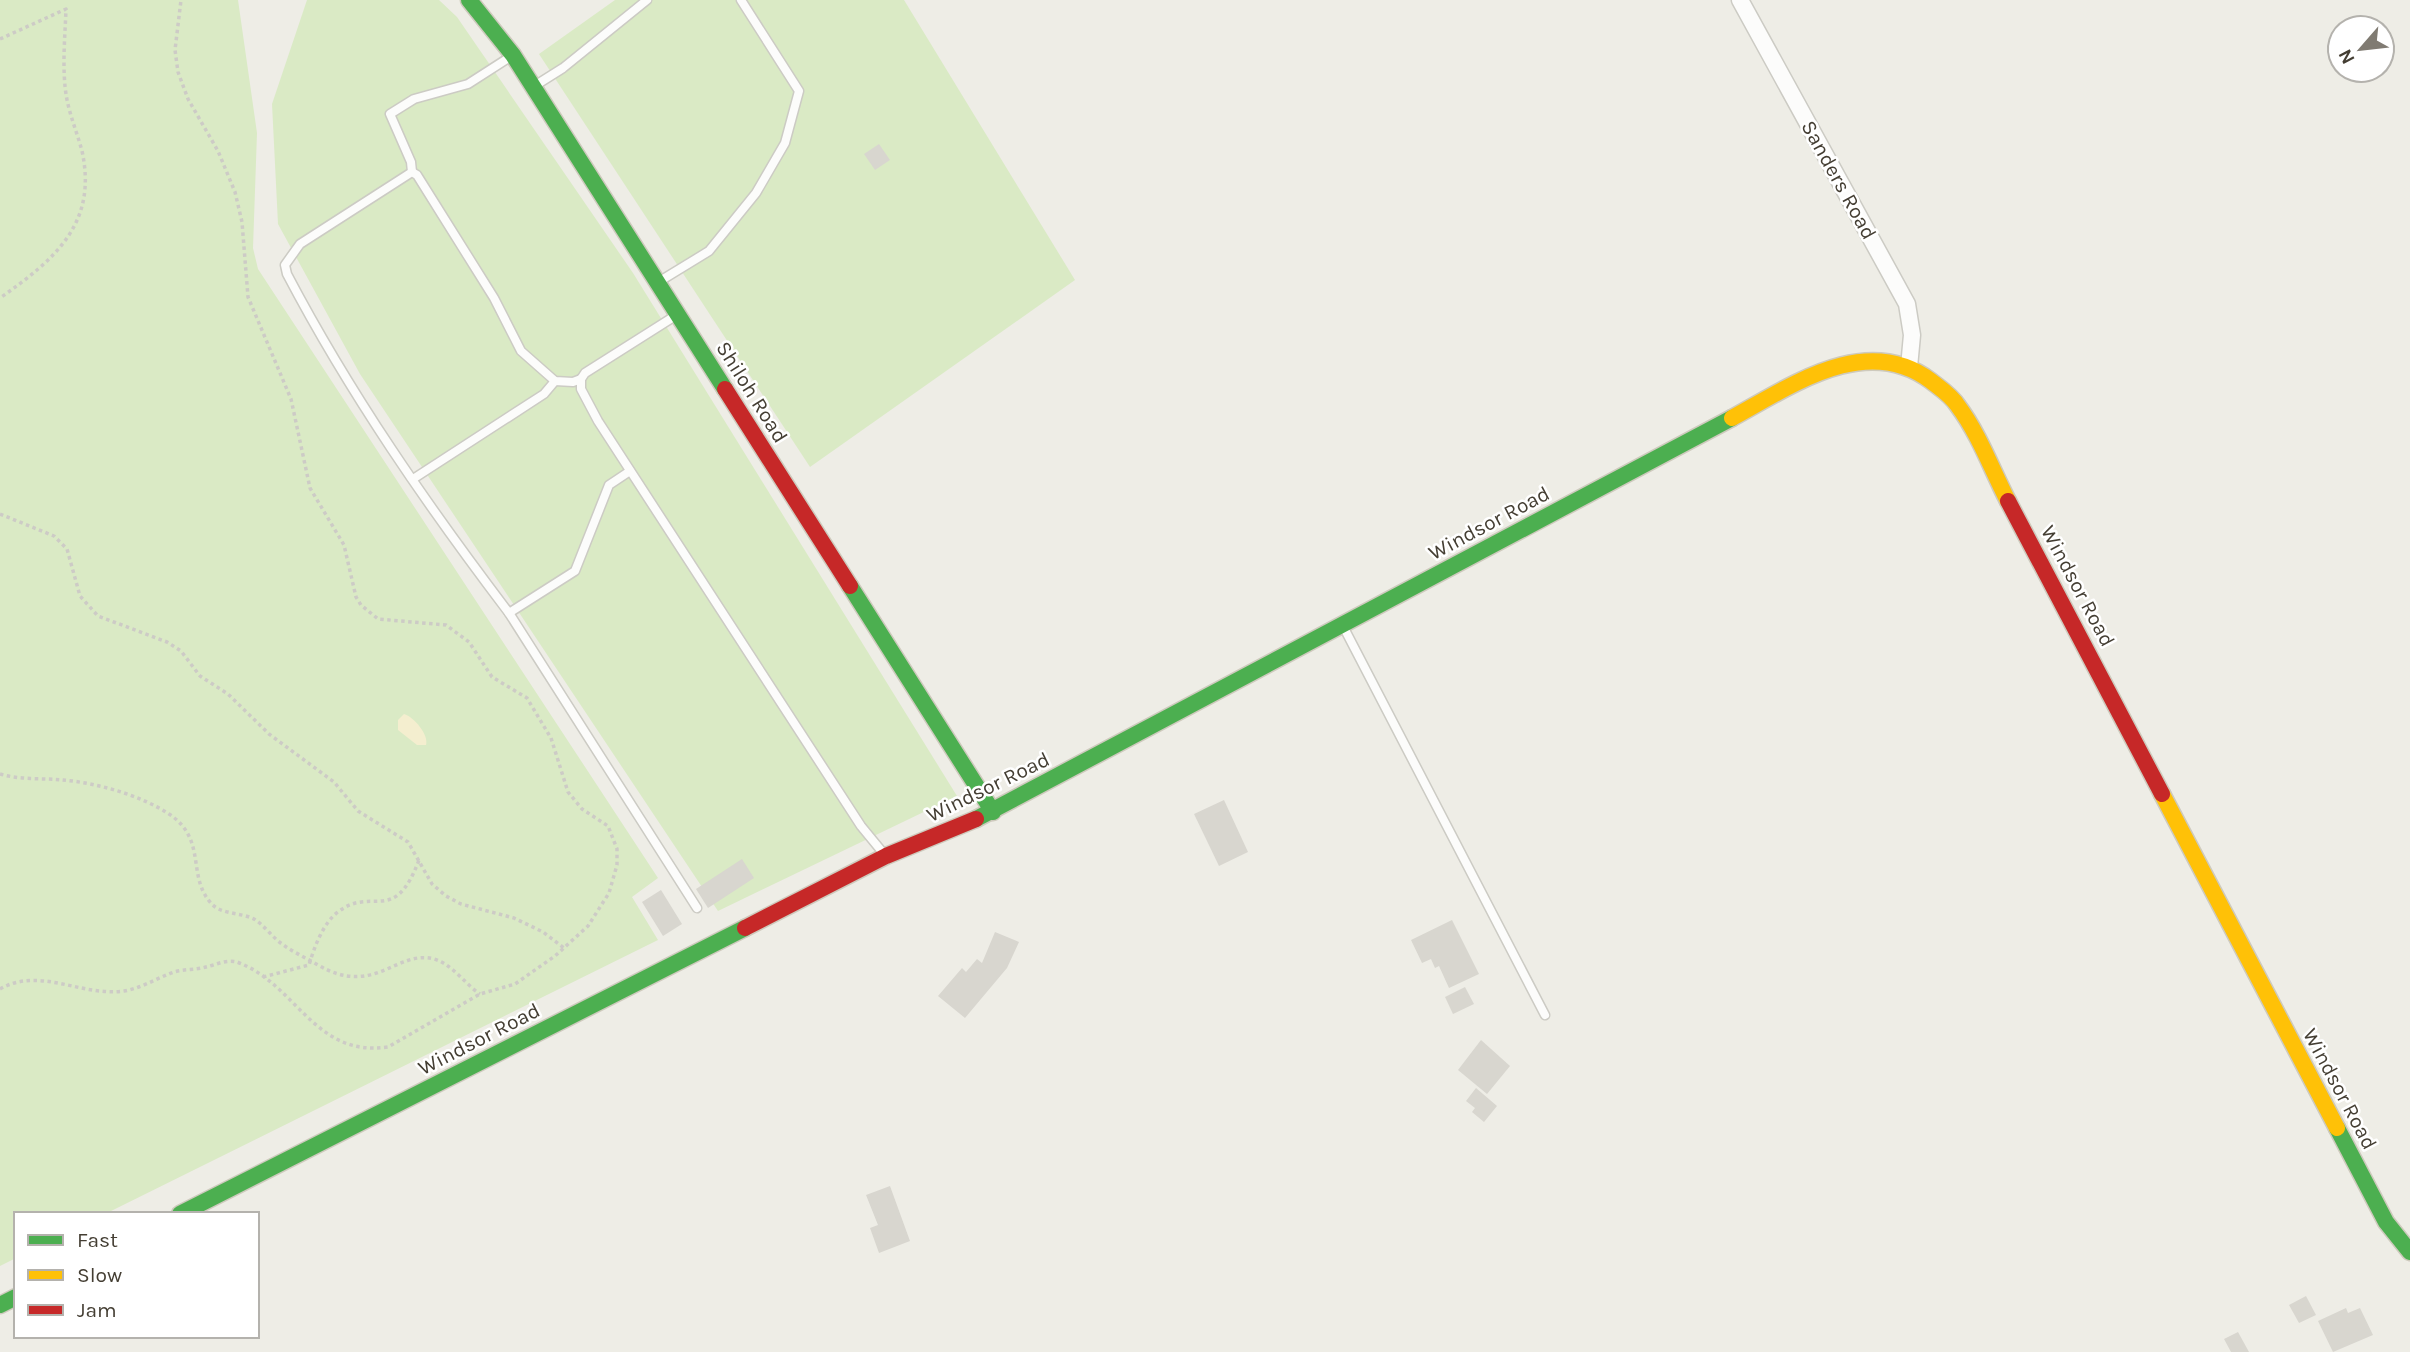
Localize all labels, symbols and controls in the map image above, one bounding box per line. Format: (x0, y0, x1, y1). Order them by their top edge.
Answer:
north arrow (2326, 14, 2396, 84)
text: N (2334, 45, 2360, 68)
street label: Sanders Road (1796, 116, 1882, 244)
street label: Shiloh Road (711, 337, 793, 447)
street label: Windsor Road (1424, 481, 1554, 565)
street label: Windsor Road (2036, 521, 2120, 651)
street label: Windsor Road (923, 747, 1053, 827)
street label: Windsor Road (414, 998, 544, 1080)
street label: Windsor Road (2298, 1024, 2382, 1154)
legend (14, 1212, 259, 1338)
text: Fast (77, 1228, 118, 1252)
text: Slow (77, 1263, 122, 1287)
text: Jam (77, 1298, 117, 1322)

